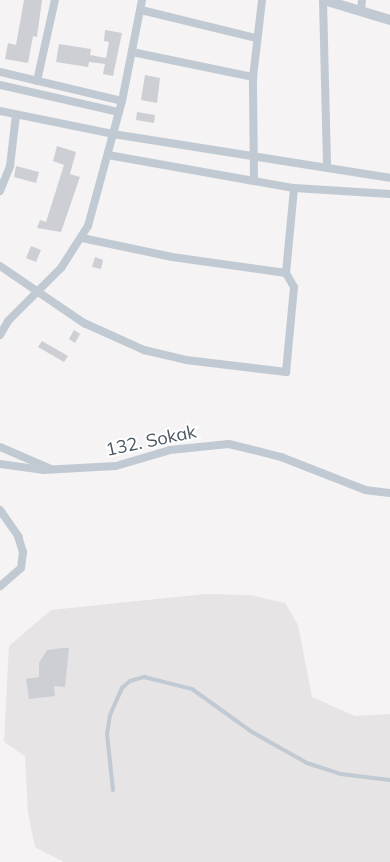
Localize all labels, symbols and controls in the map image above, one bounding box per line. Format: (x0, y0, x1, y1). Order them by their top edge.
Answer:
street label: 132. Sokak (104, 421, 198, 461)

